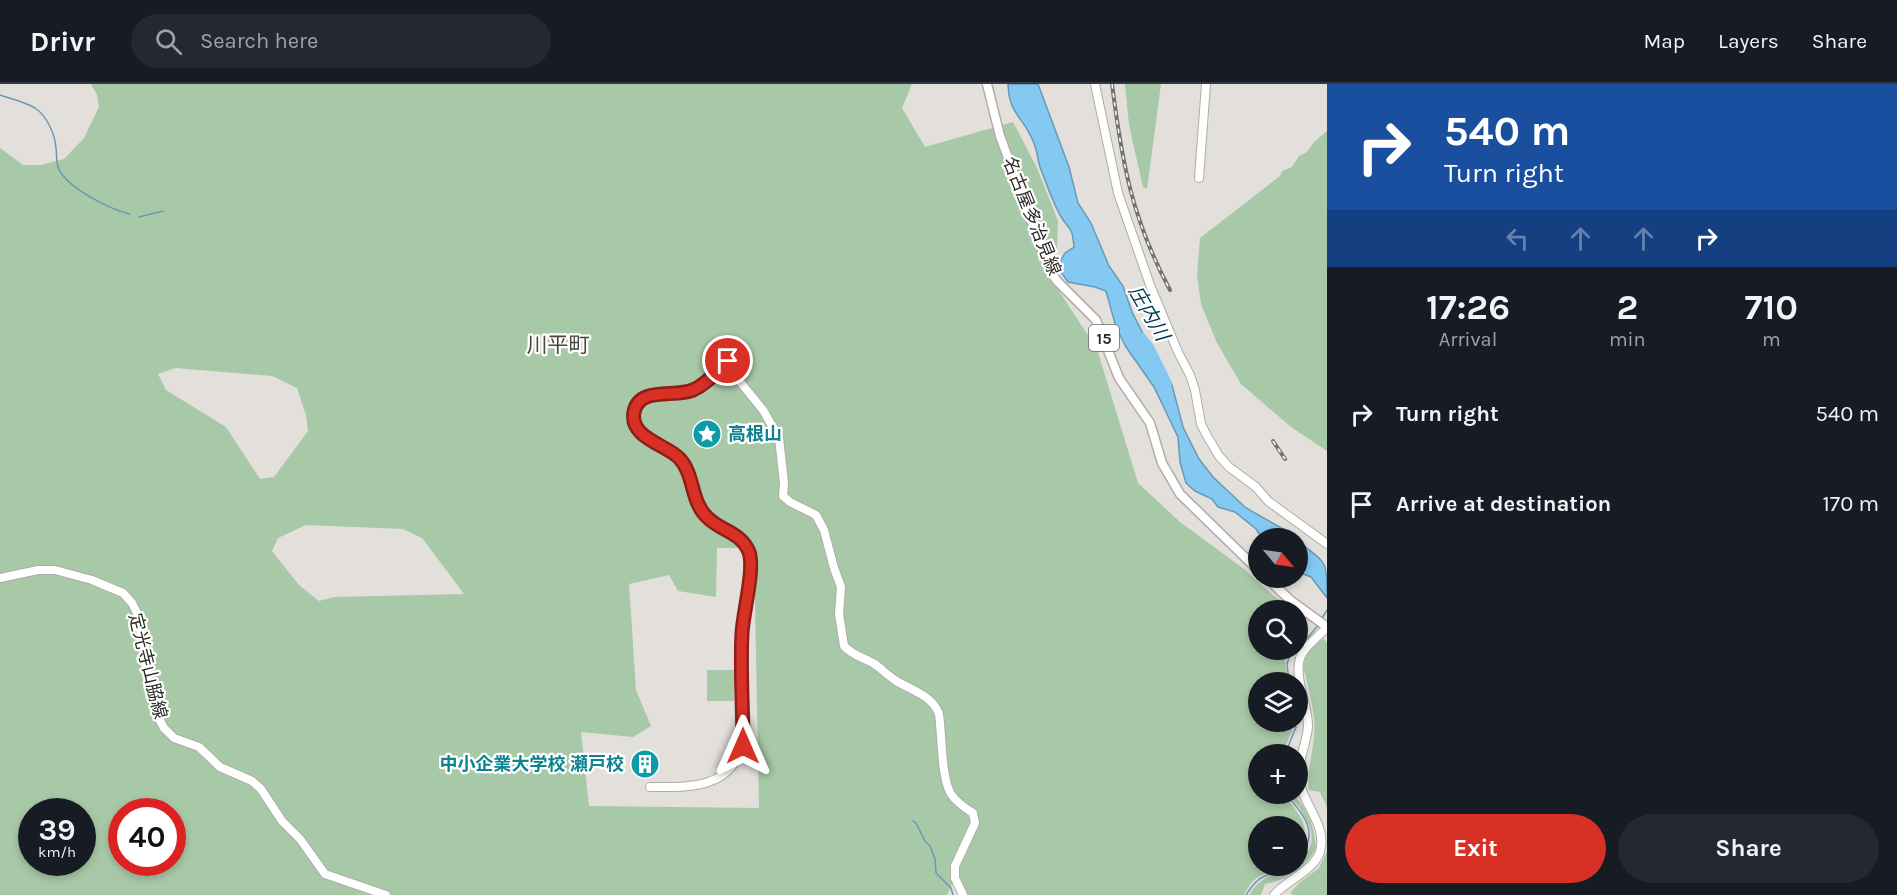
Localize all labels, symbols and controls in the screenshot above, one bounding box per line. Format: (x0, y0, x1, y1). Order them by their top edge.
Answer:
search box (131, 14, 551, 68)
text: Drivr (30, 25, 95, 58)
icon: search (152, 25, 185, 58)
text: Search here (200, 28, 318, 54)
text: Map (1643, 29, 1685, 53)
text: Layers (1718, 29, 1779, 53)
text: Share (1812, 29, 1867, 53)
text: 540 m (1444, 106, 1570, 156)
icon: right (1345, 108, 1423, 186)
street label: 名古屋多治見線 (998, 153, 1066, 279)
text: Turn right (1444, 157, 1564, 189)
icon: left (1501, 222, 1534, 255)
icon: ahead (1564, 222, 1597, 255)
icon: ahead (1627, 222, 1660, 255)
icon: right (1690, 222, 1723, 255)
water label: 庄内川 (1124, 281, 1175, 346)
text: 17:26 (1426, 286, 1510, 328)
text: 2 (1616, 286, 1638, 328)
text: 710 (1745, 286, 1798, 328)
road number: 15 (1089, 325, 1119, 351)
text: Arrival (1439, 328, 1497, 351)
text: min (1609, 328, 1646, 351)
text: m (1762, 328, 1781, 351)
district label: 川平町 (527, 333, 590, 357)
pin (702, 335, 753, 386)
icon: arrive (711, 344, 744, 377)
icon: right (1345, 398, 1378, 431)
text: Turn right (1396, 401, 1499, 427)
text: 540 m (1815, 401, 1879, 427)
place icon: 高根山 (691, 418, 723, 450)
place label: 高根山 (728, 423, 782, 445)
icon: arrive (1345, 488, 1378, 521)
text: Arrive at destination (1396, 491, 1611, 517)
text: 170 m (1823, 491, 1879, 517)
north arrow (1248, 528, 1308, 588)
map controls (1248, 528, 1308, 876)
button: search (1248, 600, 1308, 660)
street label: 定光寺山脇線 (124, 611, 172, 721)
button: layers (1248, 672, 1308, 732)
position arrow (711, 714, 775, 778)
button: + (1248, 744, 1308, 804)
building icon: 中小企業大学校 瀬戸校 (629, 748, 661, 780)
place label: 中小企業大学校 瀬戸校 (439, 753, 624, 775)
speed limit sign: 40 (108, 798, 186, 876)
text: 39 (39, 812, 75, 848)
button: Exit (1345, 814, 1606, 883)
button: Share (1618, 814, 1879, 883)
button: − (1248, 816, 1308, 876)
text: km/h (38, 843, 76, 861)

